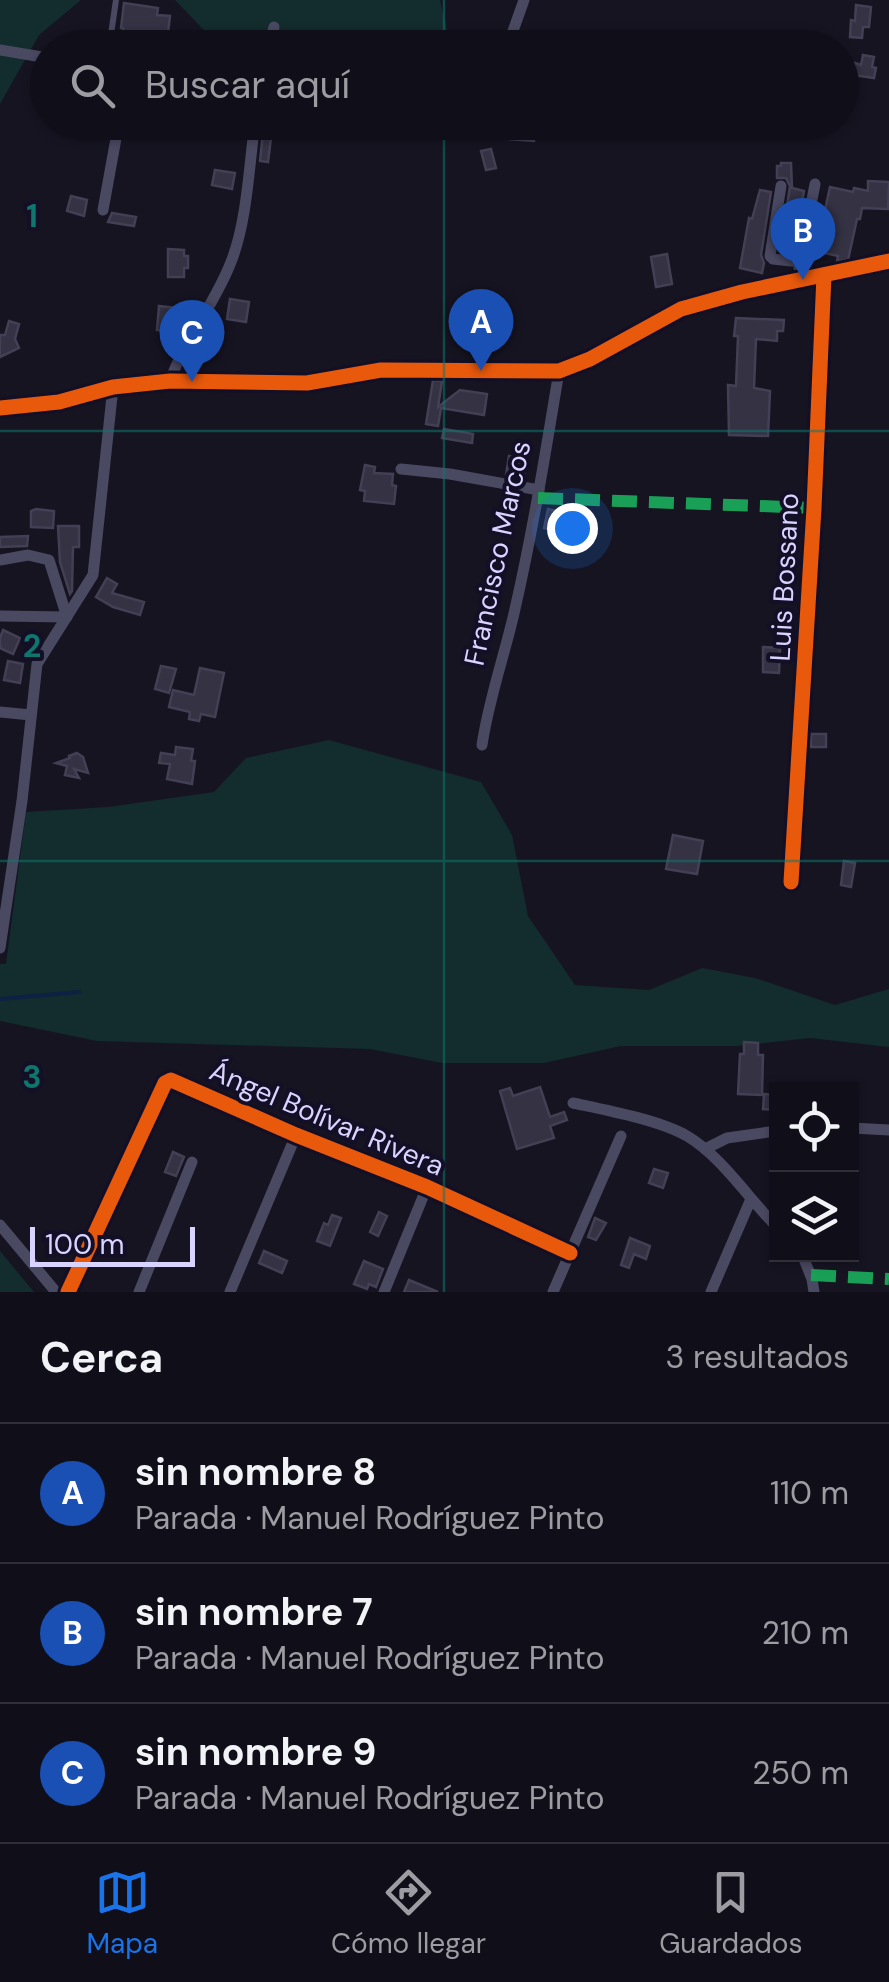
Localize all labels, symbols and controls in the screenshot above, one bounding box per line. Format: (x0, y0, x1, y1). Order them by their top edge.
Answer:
search box (30, 30, 859, 140)
icon: search (65, 58, 120, 113)
text: Buscar aquí (145, 60, 350, 110)
text: 1 (26, 195, 38, 237)
pin: B (770, 198, 836, 280)
pin: A (448, 288, 514, 371)
pin: C (160, 300, 224, 382)
street label: Francisco Marcos (456, 437, 539, 669)
street label: Luis Bossano (762, 492, 807, 662)
your location (547, 503, 598, 554)
text: 2 (23, 625, 41, 667)
street label: Ángel Bolívar Rivera (204, 1052, 450, 1185)
text: 3 (22, 1056, 42, 1098)
map controls (769, 1082, 859, 1262)
button: locate (769, 1082, 859, 1172)
button: layers (769, 1172, 859, 1262)
scale bar (30, 1222, 195, 1266)
text: 100 m (45, 1226, 124, 1263)
text: Cerca (40, 1330, 163, 1385)
text: 3 resultados (666, 1336, 849, 1378)
text: sin nombre 8 (135, 1447, 376, 1497)
text: A (61, 1472, 84, 1514)
text: 110 m (770, 1472, 849, 1514)
text: Parada · Manuel Rodríguez Pinto (135, 1497, 604, 1539)
text: sin nombre 7 (135, 1587, 373, 1637)
text: B (62, 1612, 83, 1654)
text: 210 m (762, 1612, 849, 1654)
text: Parada · Manuel Rodríguez Pinto (135, 1637, 604, 1679)
text: sin nombre 9 (135, 1727, 376, 1777)
text: C (61, 1752, 84, 1794)
text: 250 m (752, 1752, 849, 1794)
text: Parada · Manuel Rodríguez Pinto (135, 1777, 604, 1819)
tab: Mapa (86, 1865, 158, 1962)
tab: Cómo llegar (331, 1865, 486, 1962)
tab: Guardados (659, 1865, 802, 1962)

